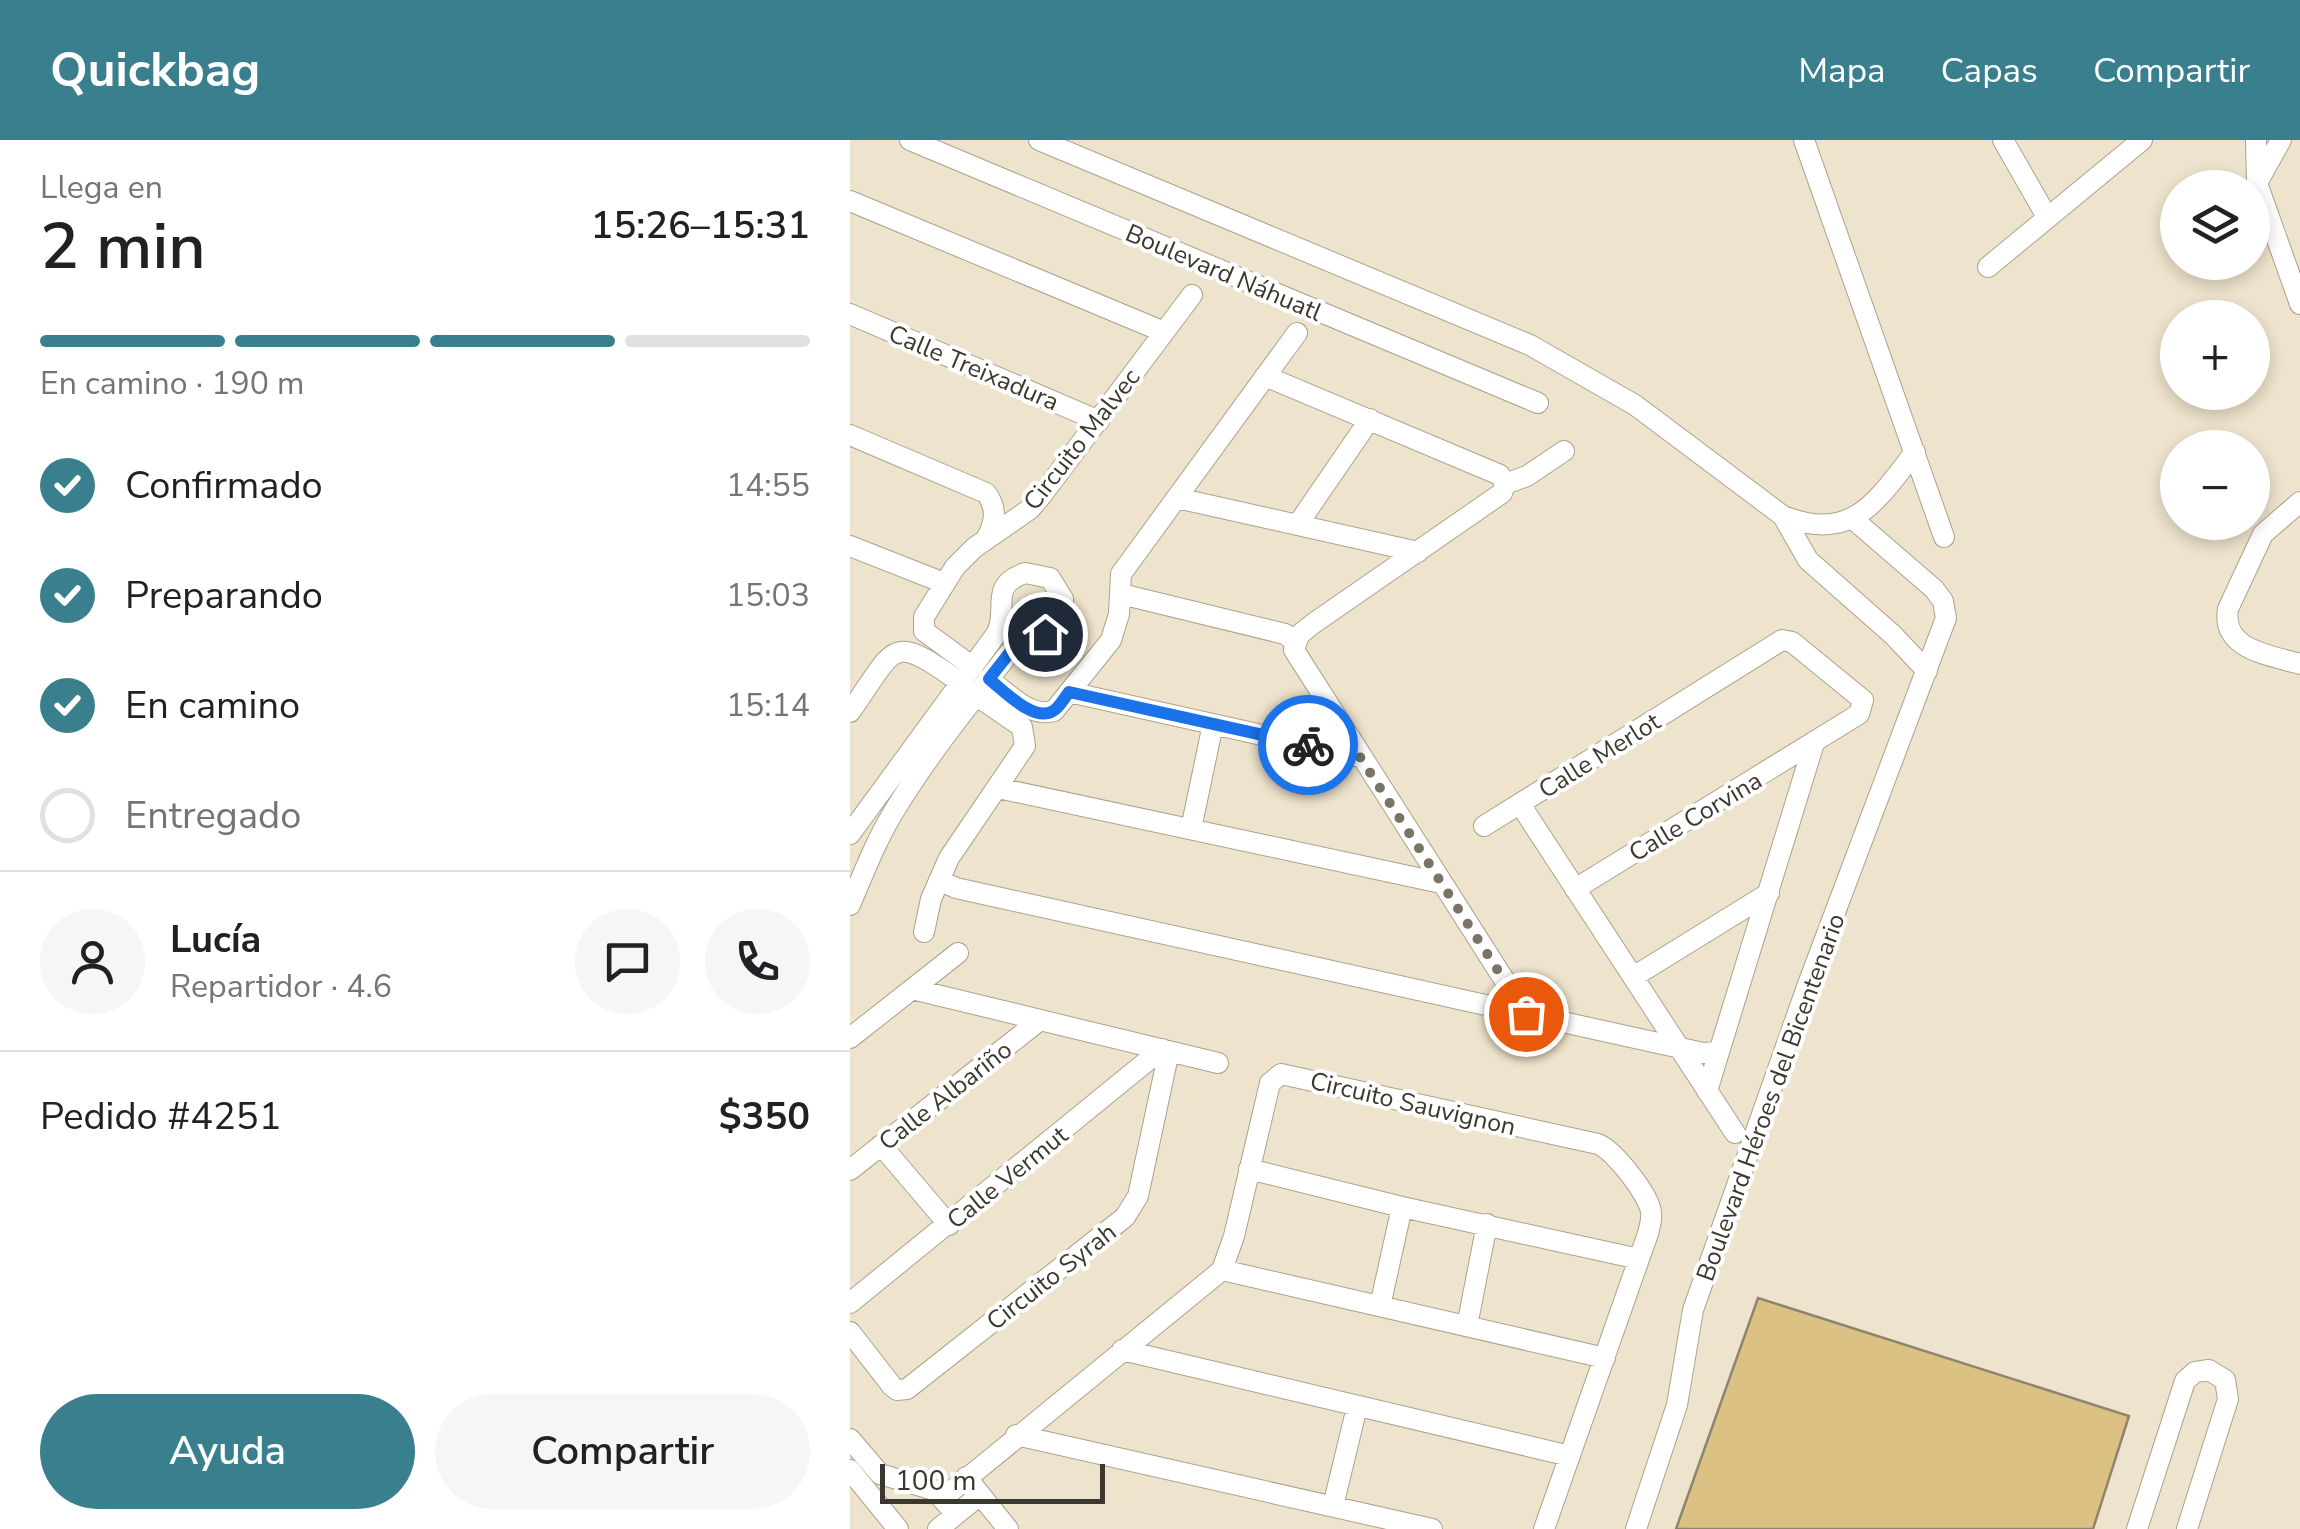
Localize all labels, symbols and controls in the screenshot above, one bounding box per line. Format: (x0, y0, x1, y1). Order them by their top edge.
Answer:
text: Quickbag (50, 37, 260, 103)
text: Mapa (1798, 47, 1886, 94)
text: Capas (1941, 47, 2038, 94)
text: Compartir (2093, 47, 2250, 94)
text: Llega en (40, 166, 163, 209)
map controls (2160, 170, 2270, 540)
button: layers (2160, 170, 2270, 280)
text: 15:26–15:31 (591, 200, 810, 251)
text: 2 min (40, 202, 206, 291)
street label: Boulevard Náhuatl (1120, 216, 1328, 330)
button: + (2160, 300, 2270, 410)
street label: Calle Treixadura (883, 317, 1064, 419)
street label: Circuito Malvec (1016, 361, 1148, 517)
text: En camino · 190 m (40, 362, 304, 405)
button: − (2160, 430, 2270, 540)
icon: check (40, 458, 95, 513)
text: Confirmado (125, 460, 323, 511)
text: 14:55 (726, 464, 810, 507)
icon: check (40, 568, 95, 623)
text: Preparando (125, 570, 323, 621)
text: 15:03 (726, 574, 810, 617)
pin (1003, 592, 1088, 677)
icon: home (1018, 607, 1073, 662)
icon: check (40, 678, 95, 733)
text: En camino (125, 680, 300, 731)
text: 15:14 (726, 684, 810, 727)
courier (1258, 695, 1358, 795)
street label: Calle Merlot (1532, 705, 1667, 807)
icon: bike (1281, 718, 1336, 773)
street label: Calle Corvina (1623, 764, 1768, 870)
text: Entregado (125, 790, 301, 841)
button: person (40, 909, 145, 1014)
button: chat (575, 909, 680, 1014)
button: phone (705, 909, 810, 1014)
street label: Boulevard Héroes del Bicentenario (1688, 909, 1853, 1286)
text: Lucía (170, 914, 261, 965)
text: Repartidor · 4.6 (170, 965, 392, 1008)
pin (1484, 972, 1569, 1057)
icon: bag (1499, 987, 1554, 1042)
street label: Calle Albariño (872, 1033, 1019, 1159)
street label: Circuito Sauvignon (1307, 1064, 1519, 1144)
text: Pedido #4251 (40, 1091, 281, 1142)
text: $350 (719, 1091, 810, 1142)
street label: Calle Vermut (940, 1118, 1075, 1237)
street label: Circuito Syrah (980, 1215, 1124, 1338)
button: Ayuda (40, 1394, 415, 1509)
button: Compartir (435, 1394, 810, 1509)
scale bar (880, 1459, 1105, 1504)
text: 100 m (895, 1462, 977, 1500)

